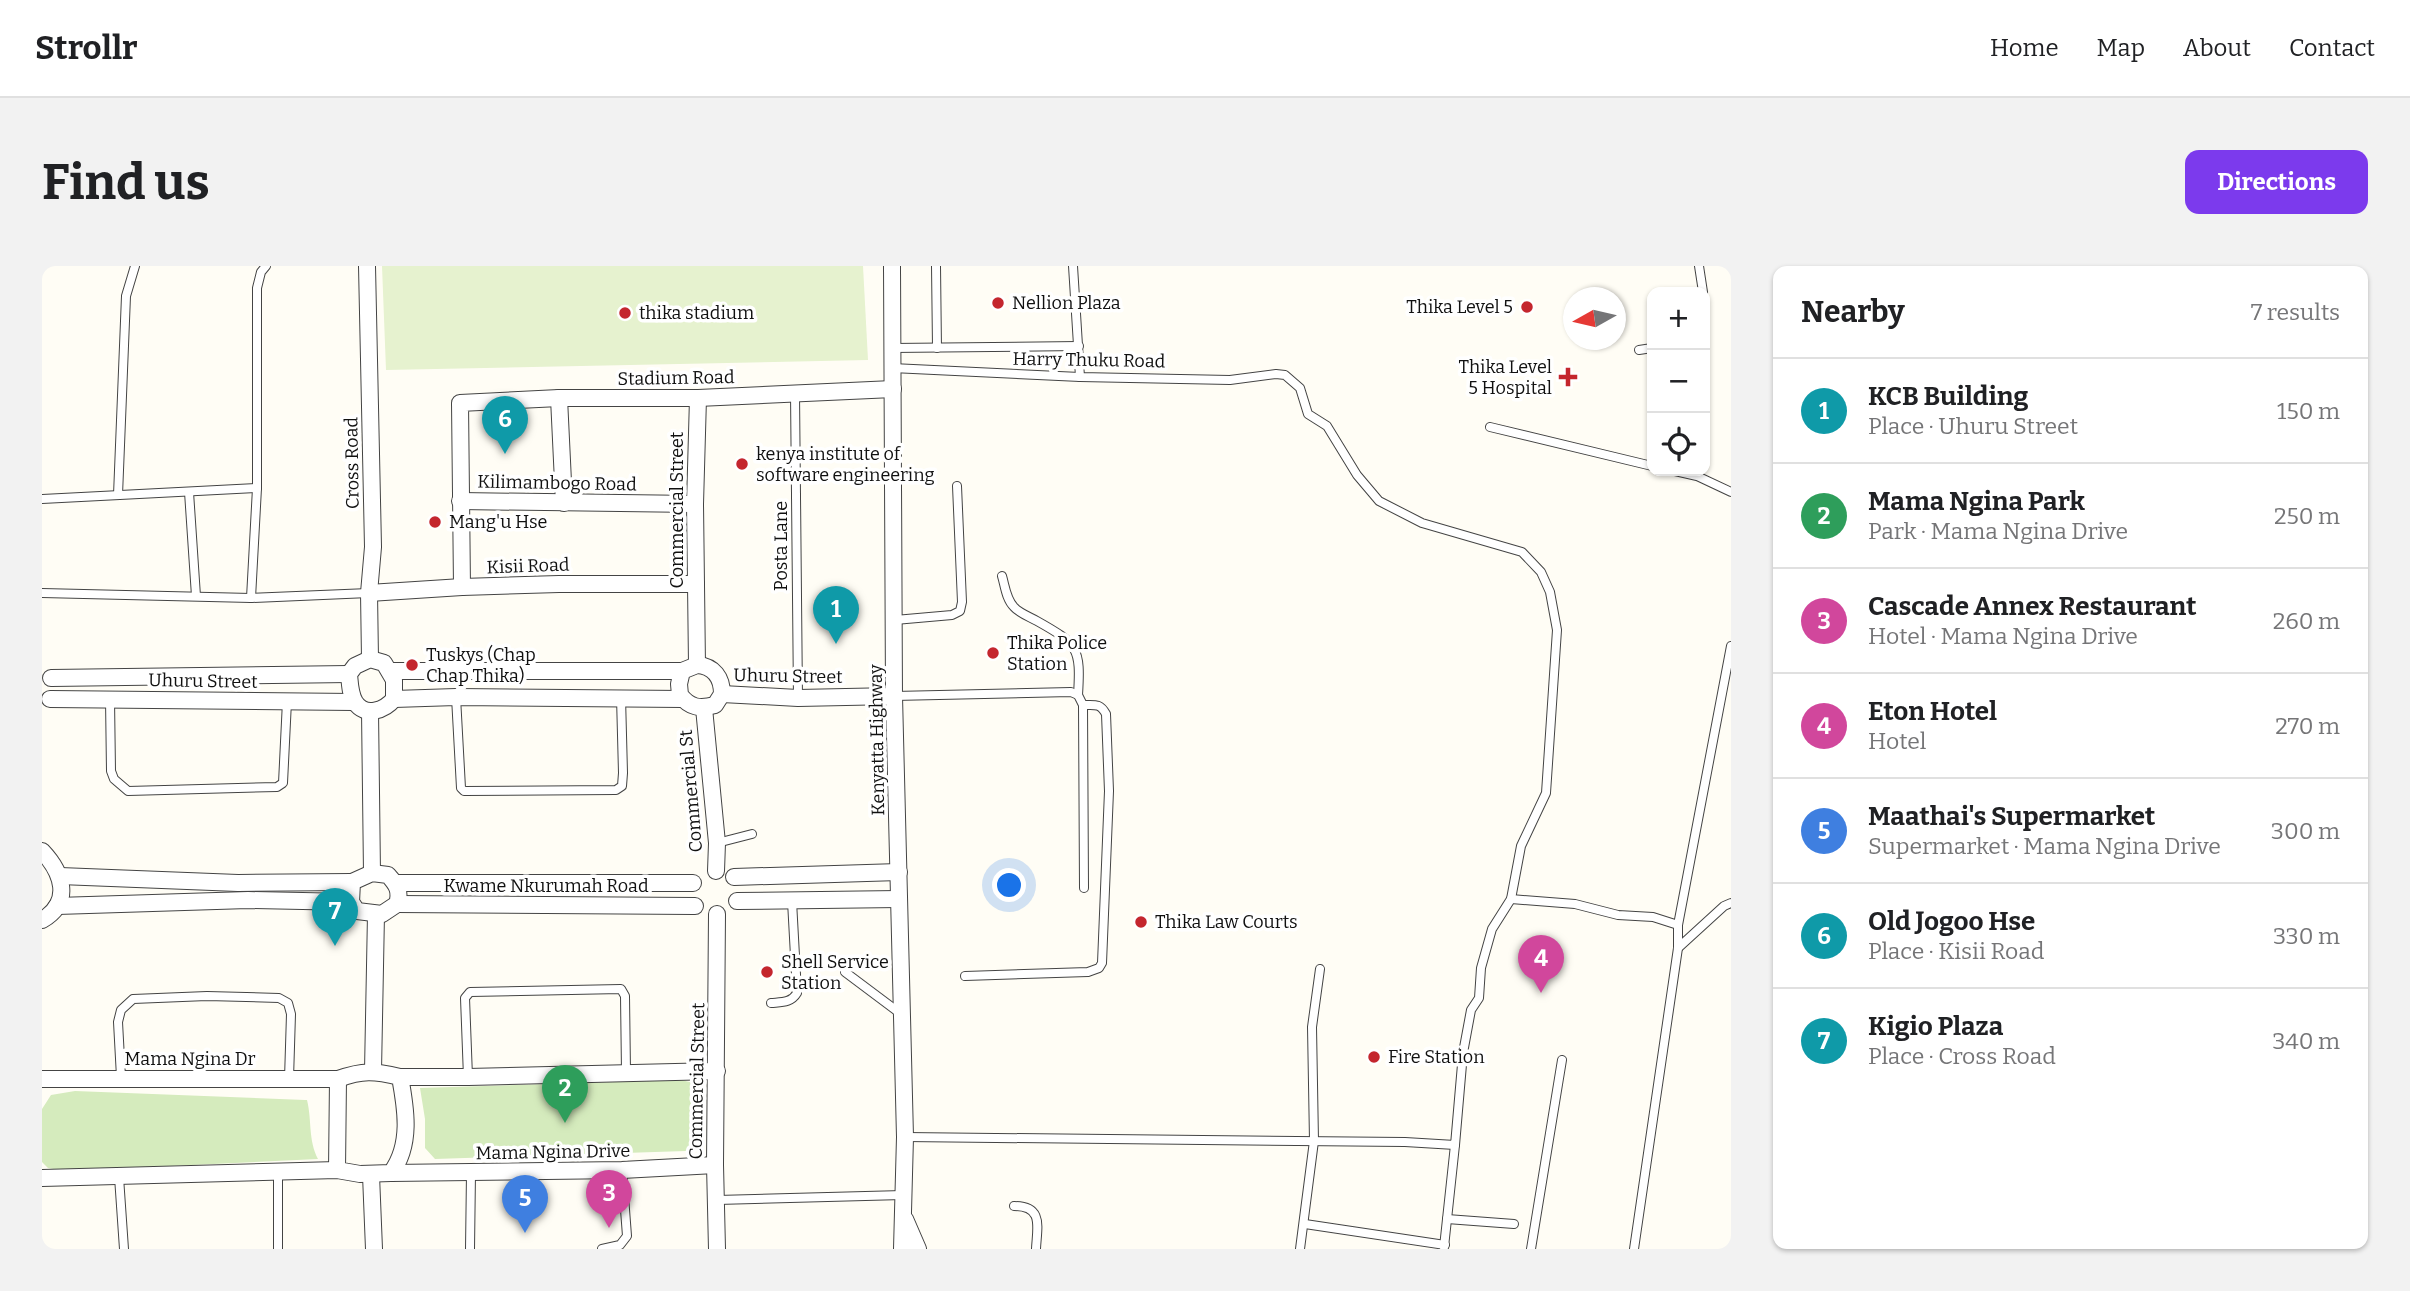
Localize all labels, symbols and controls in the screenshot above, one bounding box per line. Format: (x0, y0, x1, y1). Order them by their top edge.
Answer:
text: Strollr (35, 28, 138, 68)
text: Home (1990, 34, 2059, 62)
text: Map (2097, 34, 2145, 62)
text: About (2183, 34, 2251, 62)
text: Contact (2289, 34, 2375, 62)
button: Directions (2185, 150, 2368, 214)
text: Find us (42, 153, 210, 212)
north arrow (1563, 287, 1626, 350)
map controls (1647, 287, 1710, 476)
button: + (1647, 287, 1710, 350)
place label: Nellion Plaza (1012, 292, 1121, 314)
text: Nearby (1801, 294, 1905, 330)
marker: Nellion Plaza (990, 295, 1006, 311)
place label: Thika Level 5 (1406, 296, 1513, 318)
text: 7 results (2251, 298, 2340, 326)
marker: Thika Level 5 (1519, 299, 1535, 315)
place label: thika stadium (639, 302, 754, 324)
marker: thika stadium (617, 305, 633, 321)
street label: Harry Thuku Road (1012, 348, 1166, 372)
button: − (1647, 350, 1710, 413)
place label: Thika Level 5 Hospital (1459, 356, 1552, 399)
street label: Stadium Road (617, 366, 735, 390)
marker: Thika Level 5 Hospital (1558, 367, 1578, 387)
text: KCB Building (1868, 381, 2028, 412)
pin: 6 (482, 396, 528, 454)
text: 1 (1819, 397, 1829, 425)
text: 150 m (2277, 397, 2340, 425)
text: Place · Uhuru Street (1868, 412, 2078, 440)
button: locate (1647, 413, 1710, 476)
street label: Cross Road (340, 416, 364, 509)
street label: Commercial Street (666, 431, 688, 588)
place label: kenya institute of software engineering (756, 443, 935, 486)
marker: kenya institute of software engineering (734, 456, 750, 472)
street label: Kilimambogo Road (477, 471, 637, 495)
text: Mama Ngina Park (1868, 486, 2085, 517)
street label: Posta Lane (770, 501, 792, 591)
text: 2 (1818, 502, 1830, 530)
text: 250 m (2274, 502, 2340, 530)
place label: Mang'u Hse (449, 511, 547, 533)
marker: Mang'u Hse (427, 514, 443, 530)
text: Park · Mama Ngina Drive (1868, 517, 2128, 545)
street label: Kisii Road (486, 554, 570, 578)
pin: 1 (813, 586, 859, 644)
text: Cascade Annex Restaurant (1868, 591, 2196, 622)
text: 3 (1817, 607, 1831, 635)
text: 260 m (2273, 607, 2340, 635)
text: Hotel · Mama Ngina Drive (1868, 622, 2138, 650)
place label: Thika Police Station (1007, 632, 1107, 675)
place label: Tuskys (Chap Chap Thika) (426, 644, 536, 687)
marker: Thika Police Station (985, 645, 1001, 661)
marker: Tuskys (Chap Chap Thika) (404, 657, 420, 673)
street label: Uhuru Street (733, 664, 843, 688)
street label: Kenyatta Highway (865, 664, 889, 816)
street label: Uhuru Street (148, 669, 258, 693)
text: Eton Hotel (1868, 696, 1997, 727)
text: 4 (1817, 712, 1831, 740)
text: 270 m (2275, 712, 2340, 740)
text: Hotel (1868, 727, 1926, 755)
street label: Commercial St (675, 728, 707, 853)
text: Maathai's Supermarket (1868, 801, 2155, 832)
text: 5 (1818, 817, 1830, 845)
text: 300 m (2271, 817, 2340, 845)
text: Supermarket · Mama Ngina Drive (1868, 832, 2221, 860)
your location (992, 868, 1026, 902)
street label: Kwame Nkurumah Road (443, 875, 649, 897)
pin: 7 (312, 888, 358, 946)
text: Old Jogoo Hse (1868, 906, 2035, 937)
place label: Thika Law Courts (1155, 911, 1298, 933)
marker: Thika Law Courts (1133, 914, 1149, 930)
text: 6 (1817, 922, 1831, 950)
text: 330 m (2273, 922, 2340, 950)
pin: 4 (1518, 935, 1564, 993)
text: Place · Kisii Road (1868, 937, 2044, 965)
place label: Shell Service Station (781, 951, 889, 994)
marker: Shell Service Station (759, 964, 775, 980)
street label: Commercial Street (685, 1002, 709, 1160)
text: Kigio Plaza (1868, 1011, 2003, 1042)
text: 7 (1818, 1027, 1830, 1055)
text: 340 m (2272, 1027, 2340, 1055)
text: Place · Cross Road (1868, 1042, 2056, 1070)
place label: Fire Station (1388, 1046, 1485, 1068)
street label: Mama Ngina Dr (125, 1048, 255, 1070)
marker: Fire Station (1366, 1049, 1382, 1065)
pin: 2 (542, 1065, 588, 1123)
street label: Mama Ngina Drive (476, 1140, 630, 1164)
pin: 3 (586, 1170, 632, 1228)
pin: 5 (502, 1175, 548, 1233)

